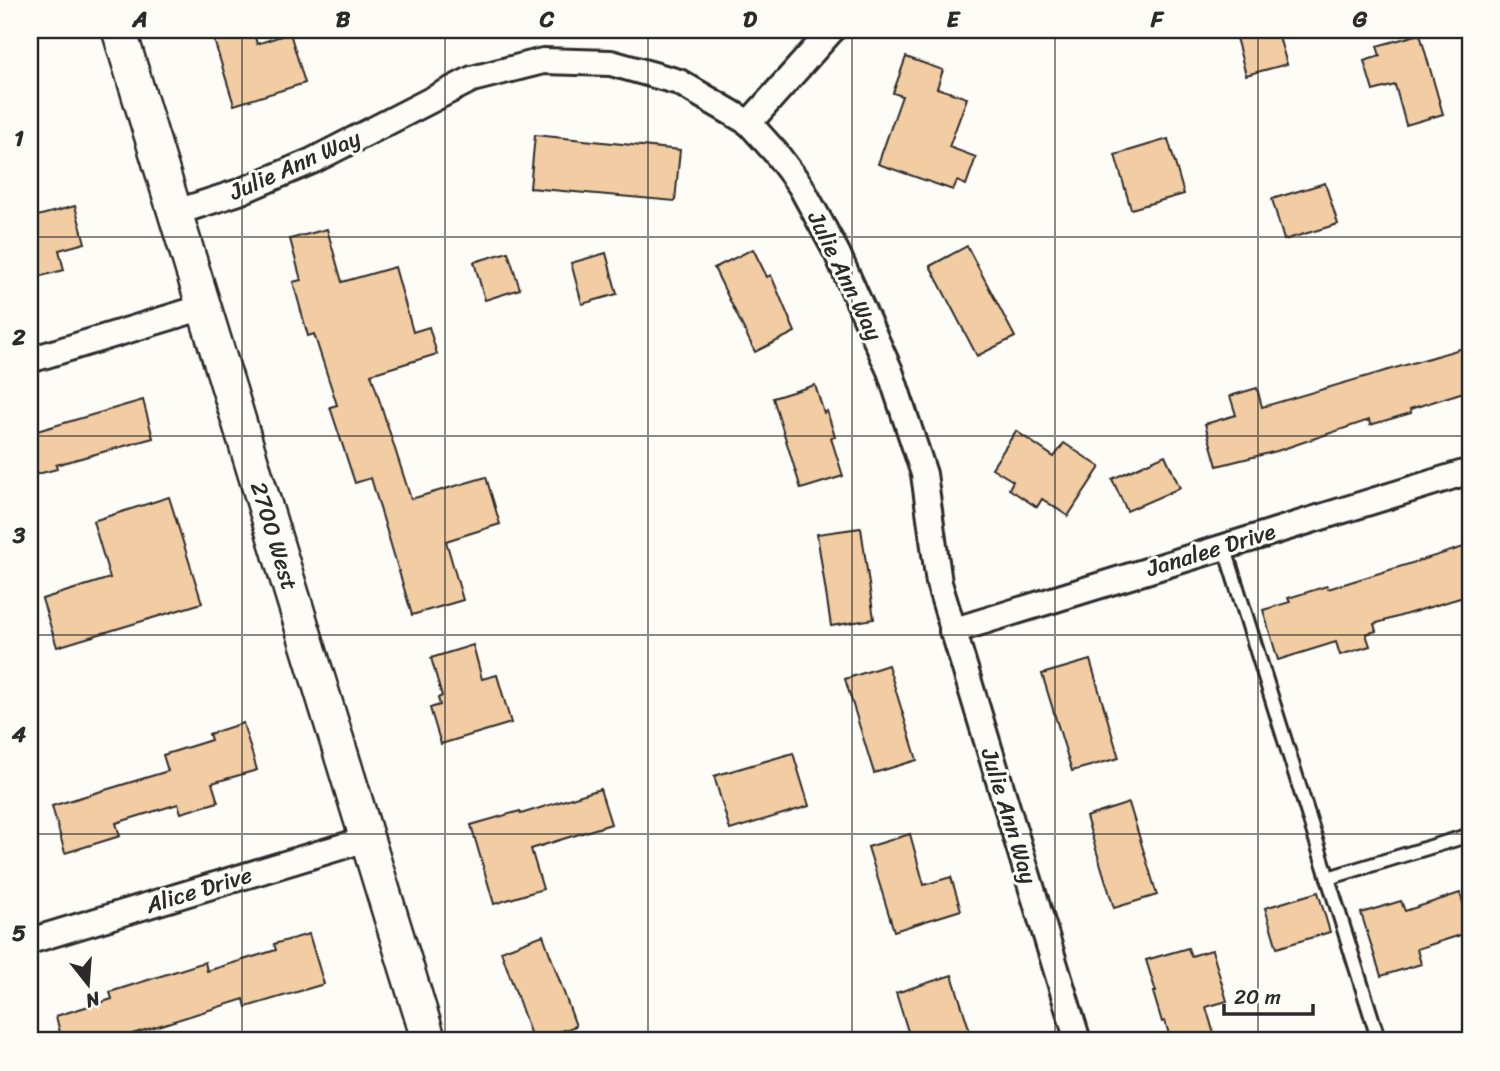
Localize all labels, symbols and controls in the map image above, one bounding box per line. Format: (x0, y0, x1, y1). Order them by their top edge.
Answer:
text: A (131, 0, 148, 40)
text: B (336, 0, 351, 40)
text: C (539, 0, 555, 40)
text: D (743, 0, 758, 40)
text: E (947, 0, 962, 40)
text: F (1150, 0, 1165, 40)
text: G (1352, 0, 1368, 40)
text: 1 (14, 118, 24, 159)
street label: Julie Ann Way (222, 118, 367, 213)
street label: Julie Ann Way (795, 203, 894, 348)
text: 2 (11, 317, 26, 358)
street label: 2700 West (238, 477, 310, 595)
street label: Janalee Drive (1140, 511, 1281, 589)
text: 3 (12, 515, 26, 556)
text: 4 (11, 714, 27, 755)
street label: Julie Ann Way (969, 742, 1049, 889)
street label: Alice Drive (140, 854, 257, 926)
text: 5 (12, 913, 26, 954)
north arrow (52, 948, 122, 1018)
scale bar (1224, 973, 1313, 1017)
text: 20 m (1234, 978, 1281, 1016)
text: N (81, 982, 105, 1018)

